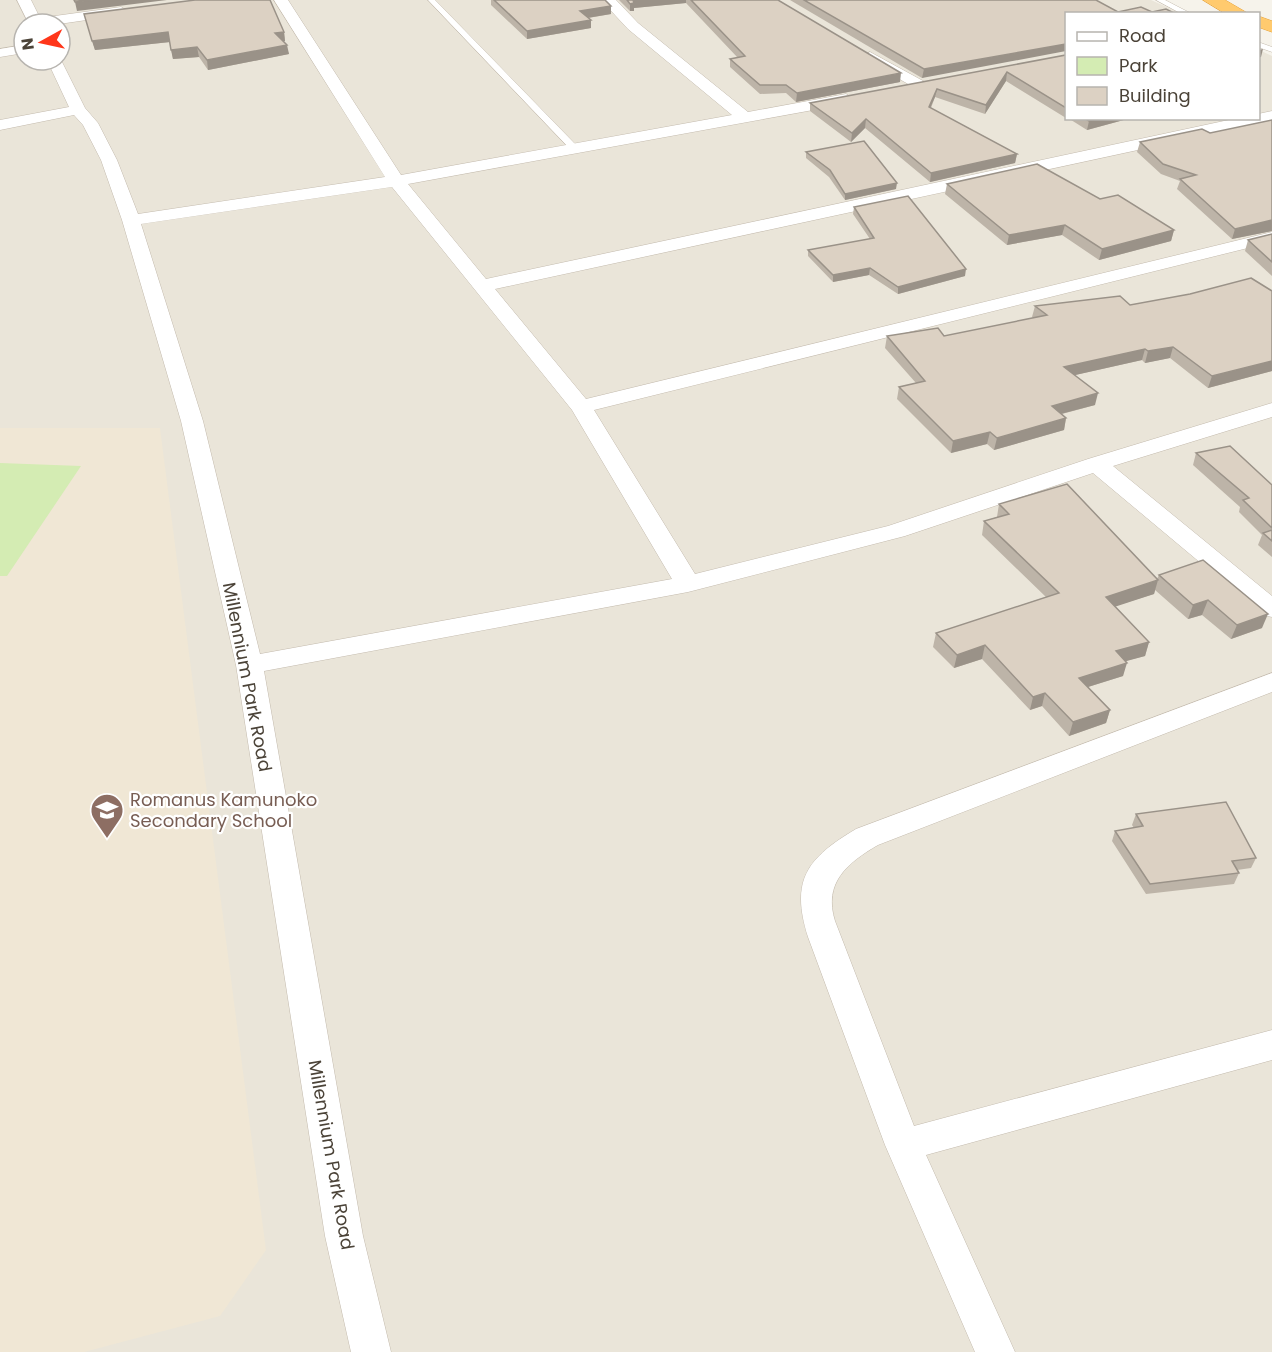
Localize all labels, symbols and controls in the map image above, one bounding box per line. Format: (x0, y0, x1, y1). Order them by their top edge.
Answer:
north arrow (12, 12, 72, 72)
legend (1065, 12, 1260, 120)
text: Road (1119, 23, 1166, 48)
text: N (15, 36, 40, 52)
text: Park (1119, 53, 1158, 78)
text: Building (1119, 83, 1191, 108)
street label: Millennium Park Road (217, 580, 278, 774)
place label: Romanus Kamunoko Secondary School (130, 787, 317, 833)
school or university icon: Romanus Kamunoko Secondary School (89, 792, 125, 839)
street label: Millennium Park Road (302, 1058, 361, 1252)

